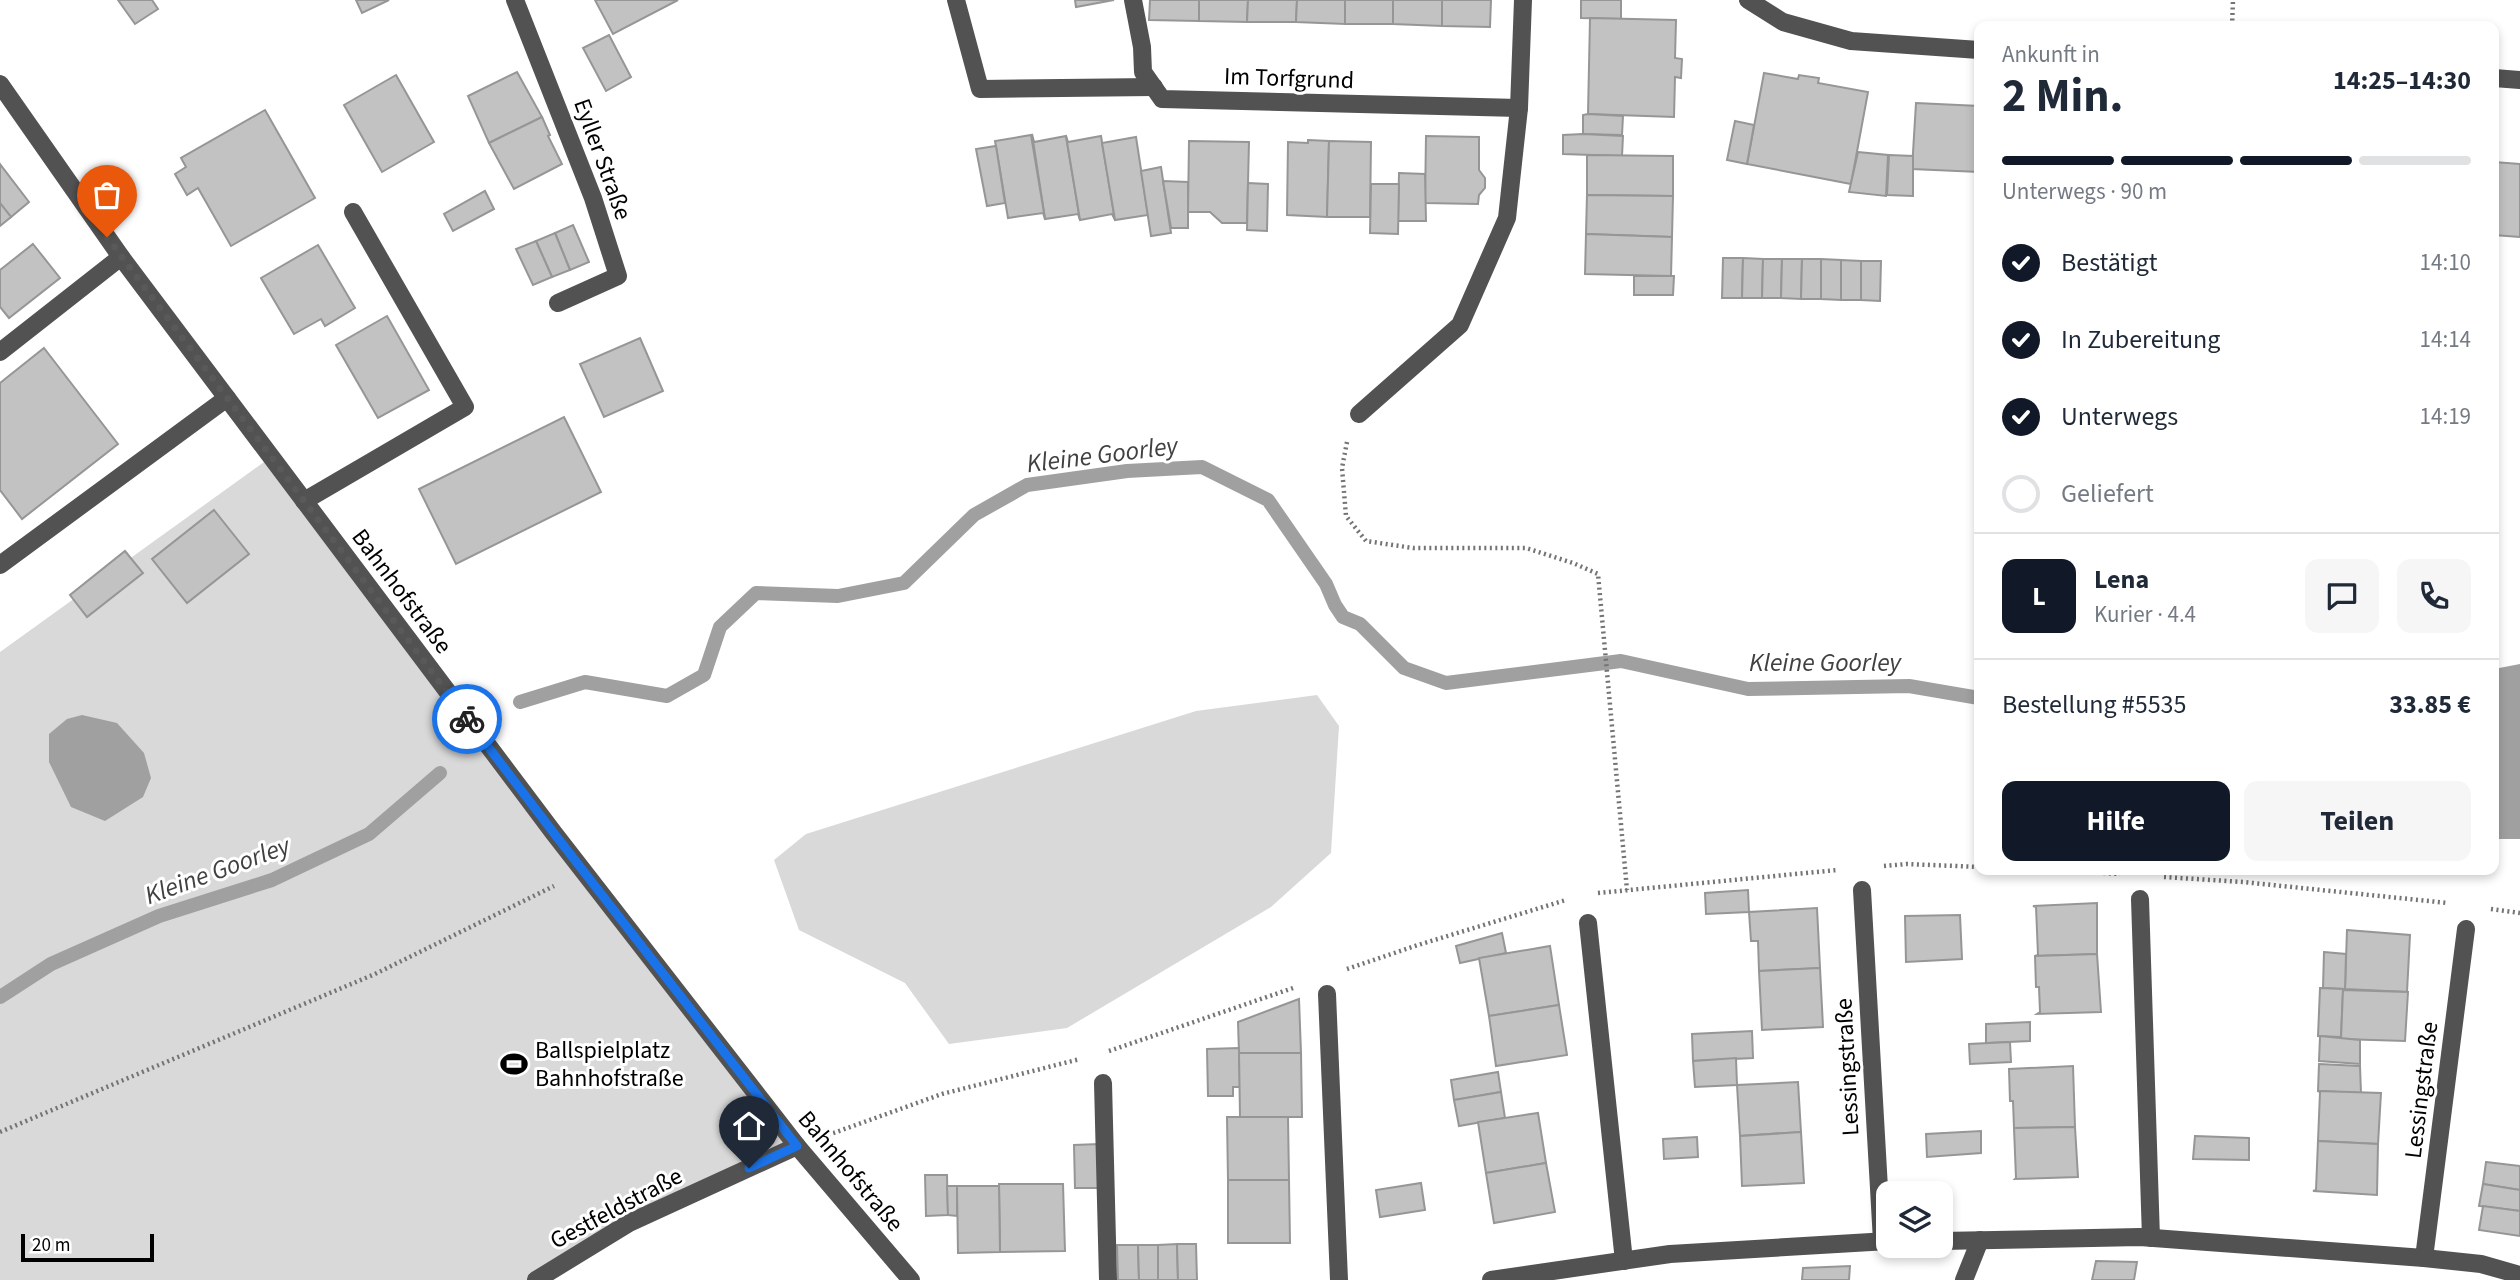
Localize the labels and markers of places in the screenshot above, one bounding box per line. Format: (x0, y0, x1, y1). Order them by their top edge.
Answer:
pin (77, 165, 137, 237)
place label: Ballspielplatz Bahnhofstraße (535, 1033, 684, 1096)
sports icon: Ballspielplatz Bahnhofstraße (499, 1049, 529, 1079)
pin (719, 1096, 779, 1168)

